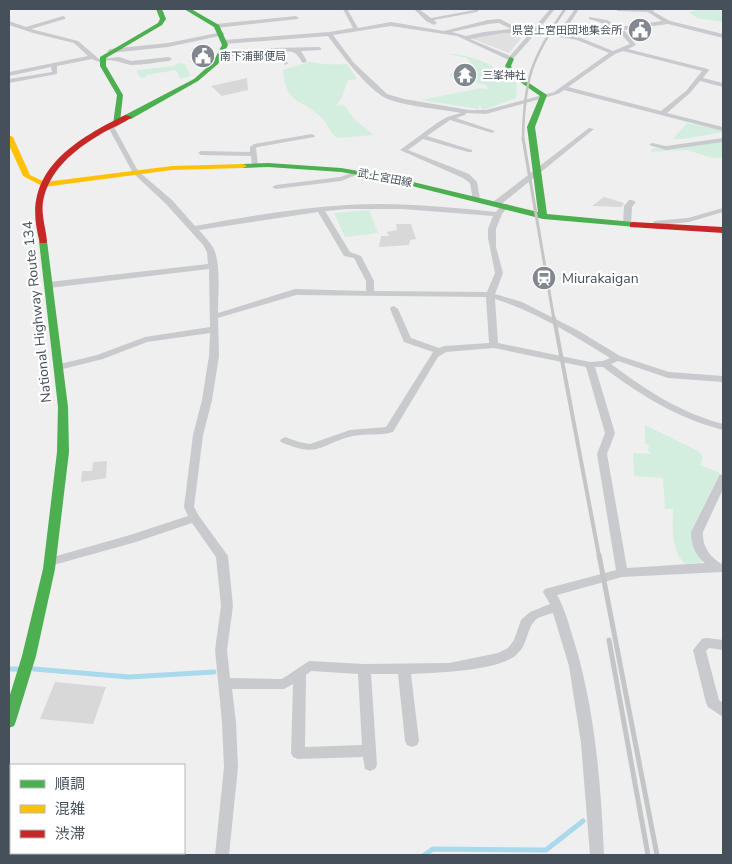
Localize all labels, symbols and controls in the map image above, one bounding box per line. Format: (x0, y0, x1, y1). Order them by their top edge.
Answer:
public building icon: 県営上宮田団地集会所 (627, 17, 653, 43)
place label: 県営上宮田団地集会所 (512, 23, 623, 38)
public building icon: 南下浦郵便局 (190, 43, 216, 69)
place label: 南下浦郵便局 (220, 49, 286, 64)
temple icon: 三峯神社 (452, 62, 478, 88)
place label: 三峯神社 (482, 68, 526, 83)
street label: 武上宮田線 (357, 165, 413, 191)
street label: National Highway Route 134 (18, 220, 56, 404)
station icon: Miurakaigan (531, 265, 557, 291)
place label: Miurakaigan (562, 269, 639, 288)
legend (10, 764, 185, 854)
text: 順調 (55, 774, 85, 794)
text: 混雑 (55, 799, 85, 819)
text: 渋滞 (55, 824, 85, 844)

